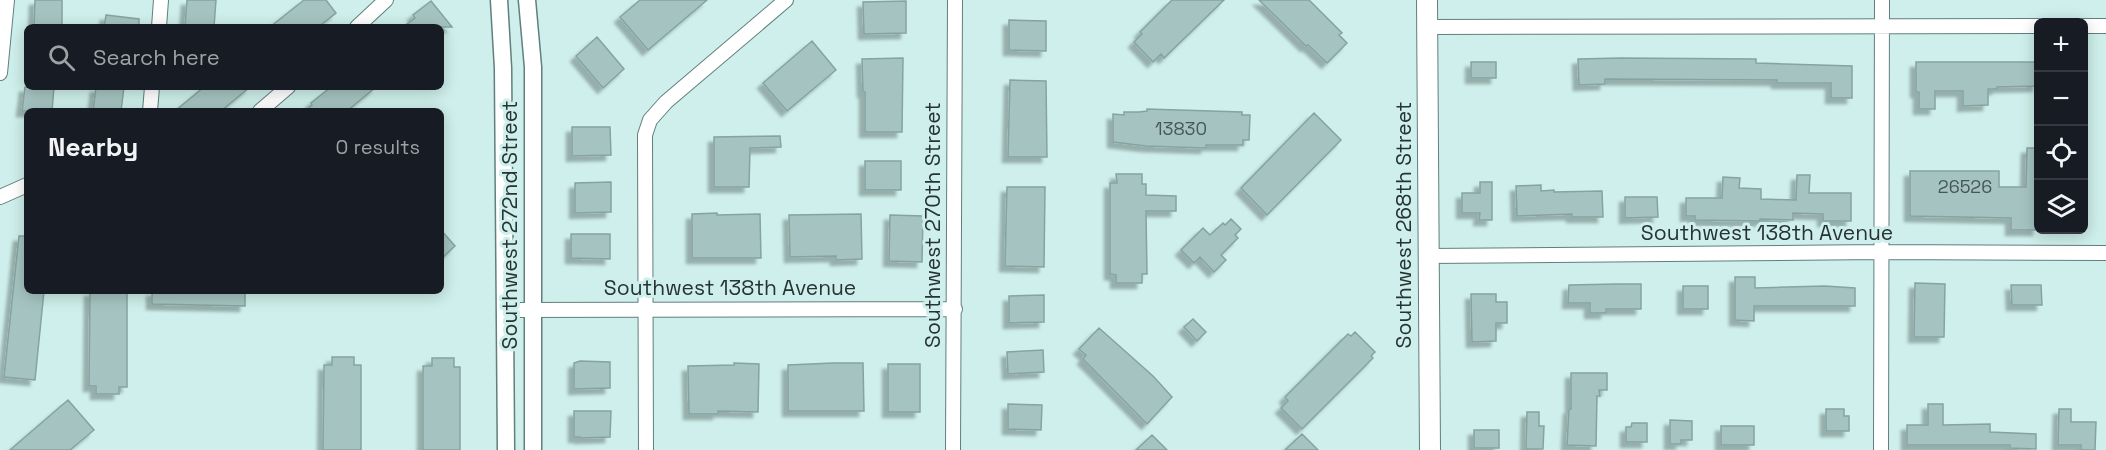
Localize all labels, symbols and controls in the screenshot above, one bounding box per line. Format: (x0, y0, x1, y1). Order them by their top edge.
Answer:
map controls (2034, 18, 2088, 234)
button: + (2034, 18, 2088, 72)
search box (24, 24, 444, 90)
icon: search (45, 41, 78, 74)
text: Search here (93, 43, 220, 71)
button: − (2034, 72, 2088, 126)
street label: Southwest 272nd Street (496, 101, 523, 349)
street label: Southwest 270th Street (919, 102, 946, 348)
street label: Southwest 268th Street (1390, 102, 1417, 348)
house number: 13830 (1155, 117, 1207, 140)
button: locate (2034, 126, 2088, 180)
text: Nearby (48, 130, 138, 164)
text: 0 results (336, 134, 420, 160)
house number: 26526 (1938, 175, 1992, 198)
button: layers (2034, 180, 2088, 234)
street label: Southwest 138th Avenue (1641, 219, 1893, 246)
street label: Southwest 138th Avenue (604, 274, 856, 301)

